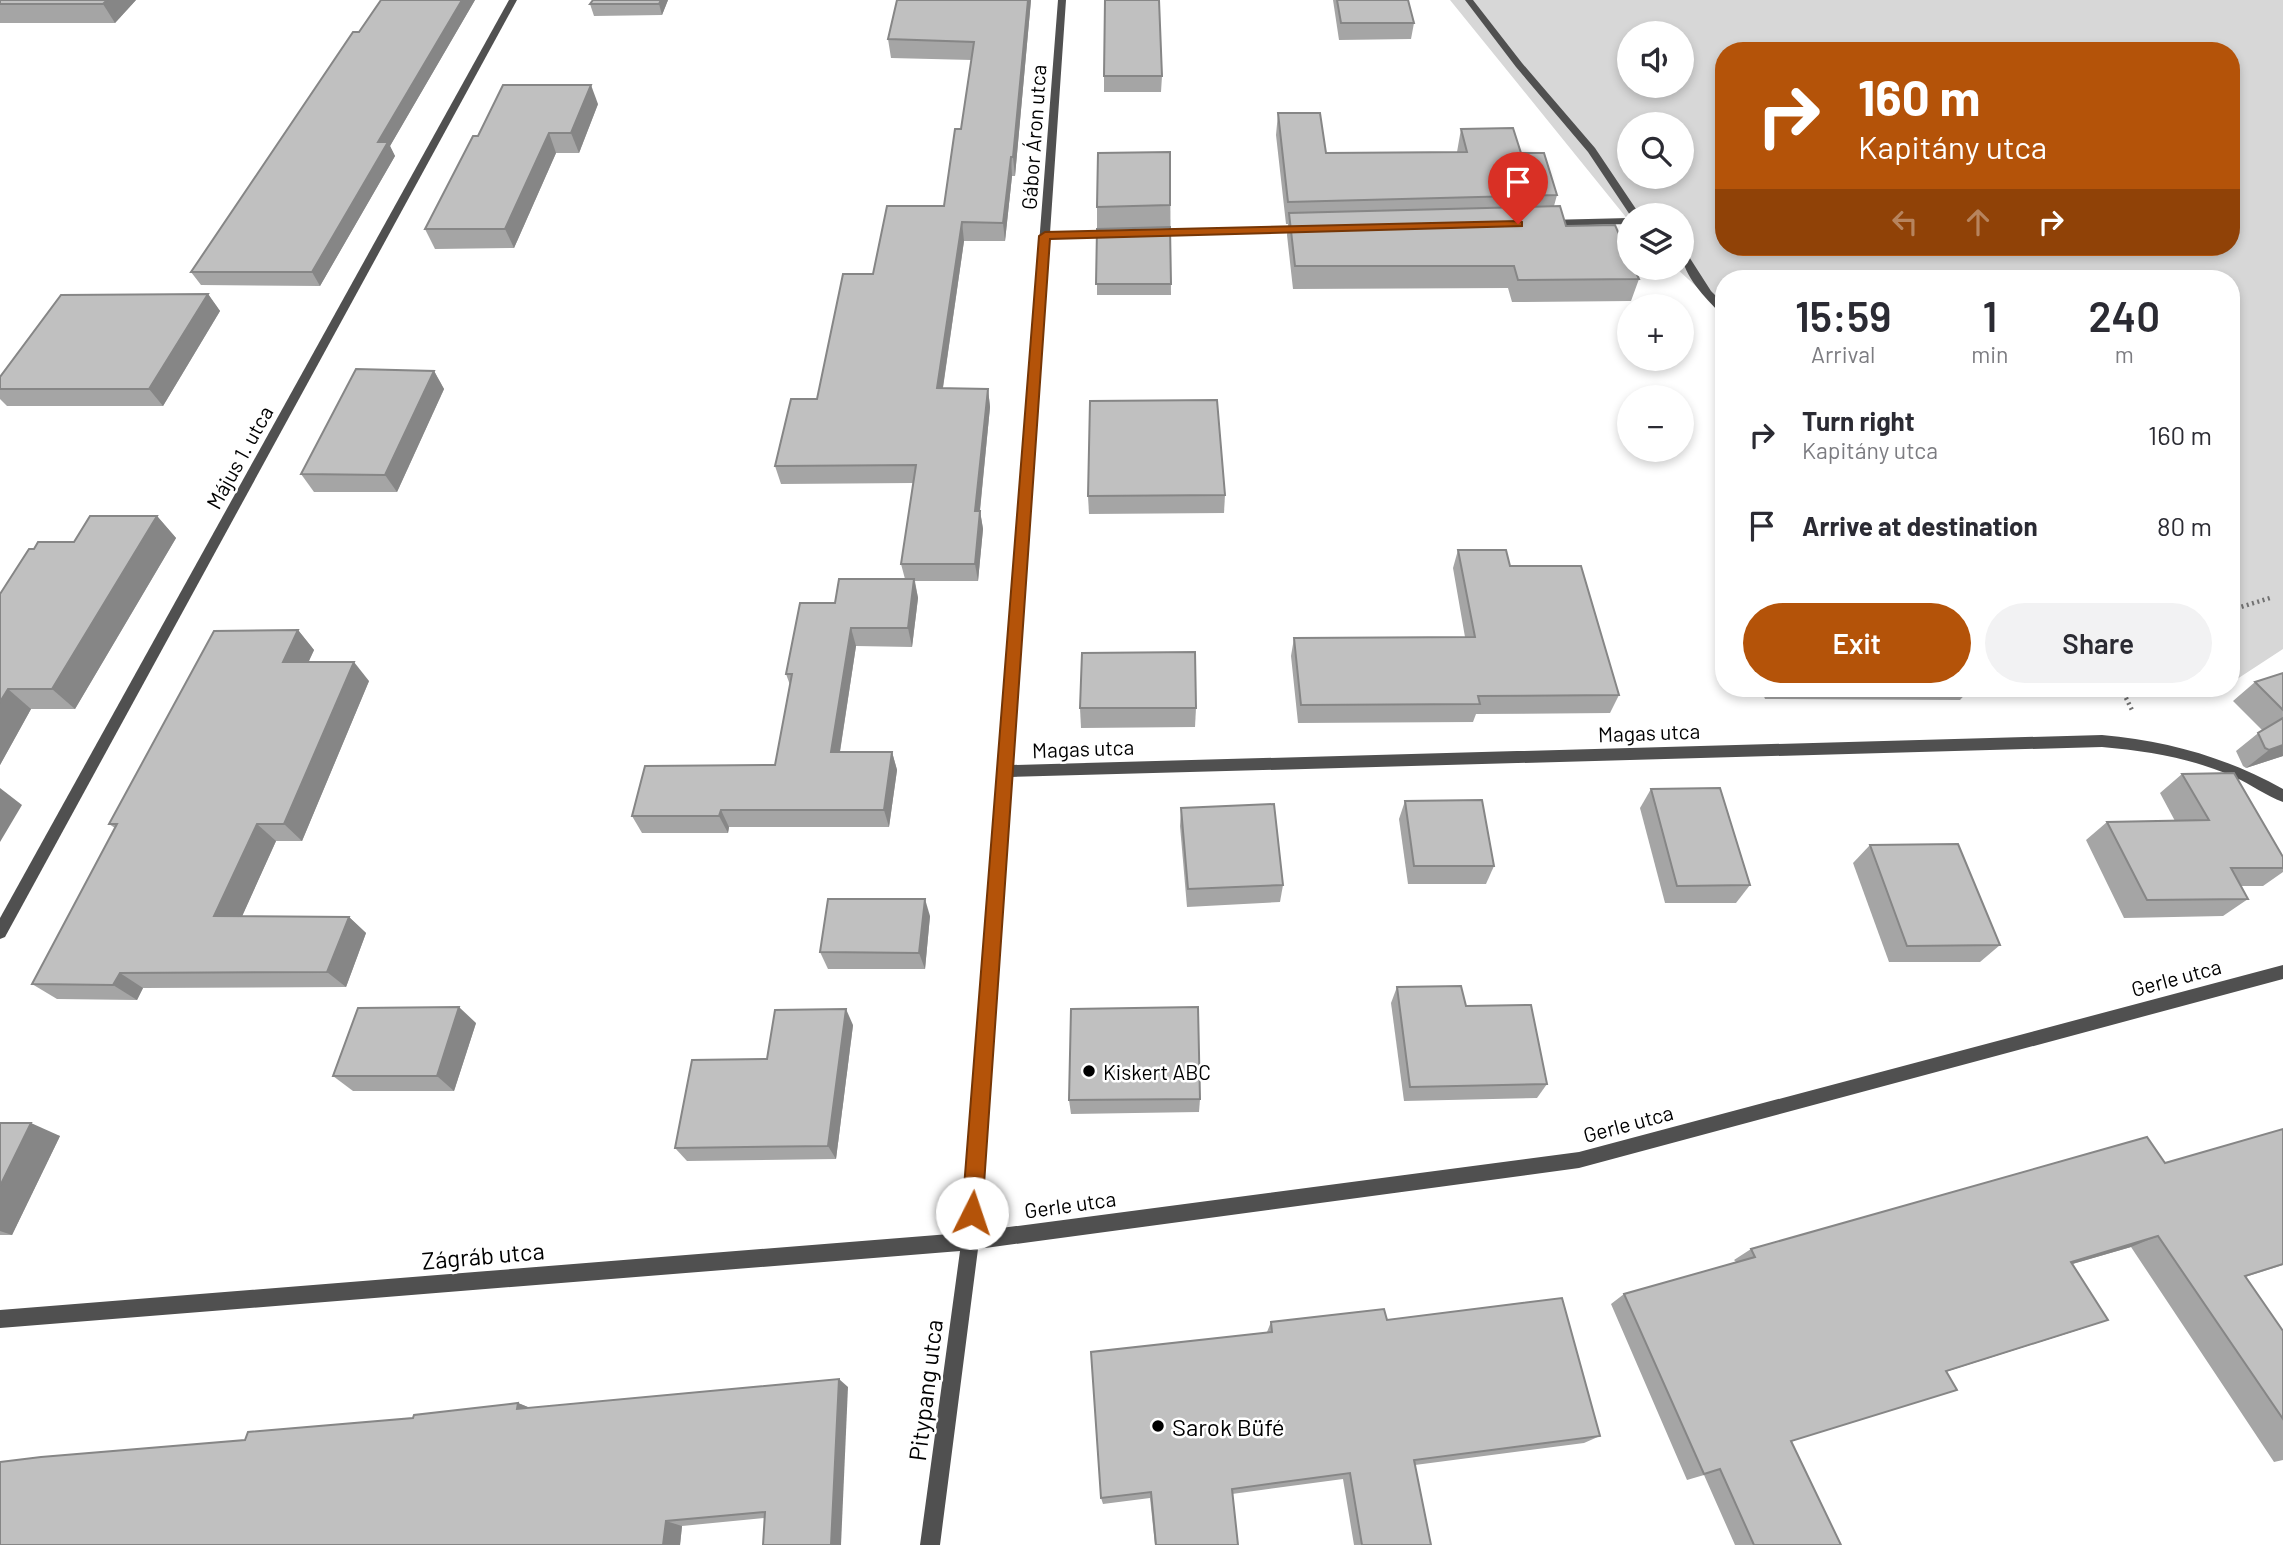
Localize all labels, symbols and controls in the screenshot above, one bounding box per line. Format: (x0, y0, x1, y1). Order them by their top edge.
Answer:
map controls (1617, 21, 1694, 462)
button: sound (1617, 21, 1694, 98)
street label: Gábor Áron utca (1015, 64, 1051, 210)
text: 160 m (1858, 67, 1980, 126)
icon: right (1743, 70, 1834, 161)
button: search (1617, 112, 1694, 189)
text: Kapitány utca (1858, 127, 2047, 165)
pin (1488, 152, 1548, 224)
icon: arrive (1499, 163, 1537, 201)
button: layers (1617, 203, 1694, 280)
icon: left (1886, 203, 1924, 241)
icon: ahead (1959, 203, 1997, 241)
icon: right (2032, 203, 2070, 241)
text: 15:59 (1795, 290, 1891, 340)
text: 1 (1982, 290, 1997, 340)
text: 240 (2088, 290, 2160, 340)
button: + (1617, 294, 1694, 371)
text: Arrival (1811, 340, 1875, 368)
text: min (1971, 340, 2009, 368)
text: m (2115, 340, 2134, 368)
button: − (1617, 385, 1694, 462)
street label: Május 1. utca (200, 401, 278, 513)
text: Turn right (1802, 405, 1915, 436)
icon: right (1743, 416, 1781, 454)
text: 160 m (2148, 419, 2212, 450)
text: Kapitány utca (1802, 436, 1938, 464)
icon: arrive (1743, 507, 1781, 545)
text: Arrive at destination (1802, 510, 2038, 541)
text: 80 m (2157, 510, 2212, 541)
button: Exit (1743, 603, 1971, 683)
button: Share (1985, 603, 2212, 683)
street label: Magas utca (1597, 718, 1701, 746)
street label: Magas utca (1031, 734, 1135, 762)
street label: Gerle utca (2128, 953, 2224, 1001)
place label: Kiskert ABC (1103, 1059, 1211, 1084)
marker: Kiskert ABC (1081, 1063, 1097, 1079)
street label: Gerle utca (1580, 1099, 1676, 1147)
position arrow (935, 1176, 1009, 1250)
street label: Gerle utca (1023, 1185, 1117, 1223)
street label: Zágráb utca (420, 1235, 546, 1275)
street label: Pitypang utca (902, 1318, 948, 1462)
place label: Sarok Büfé (1172, 1412, 1285, 1441)
marker: Sarok Büfé (1150, 1418, 1166, 1434)

